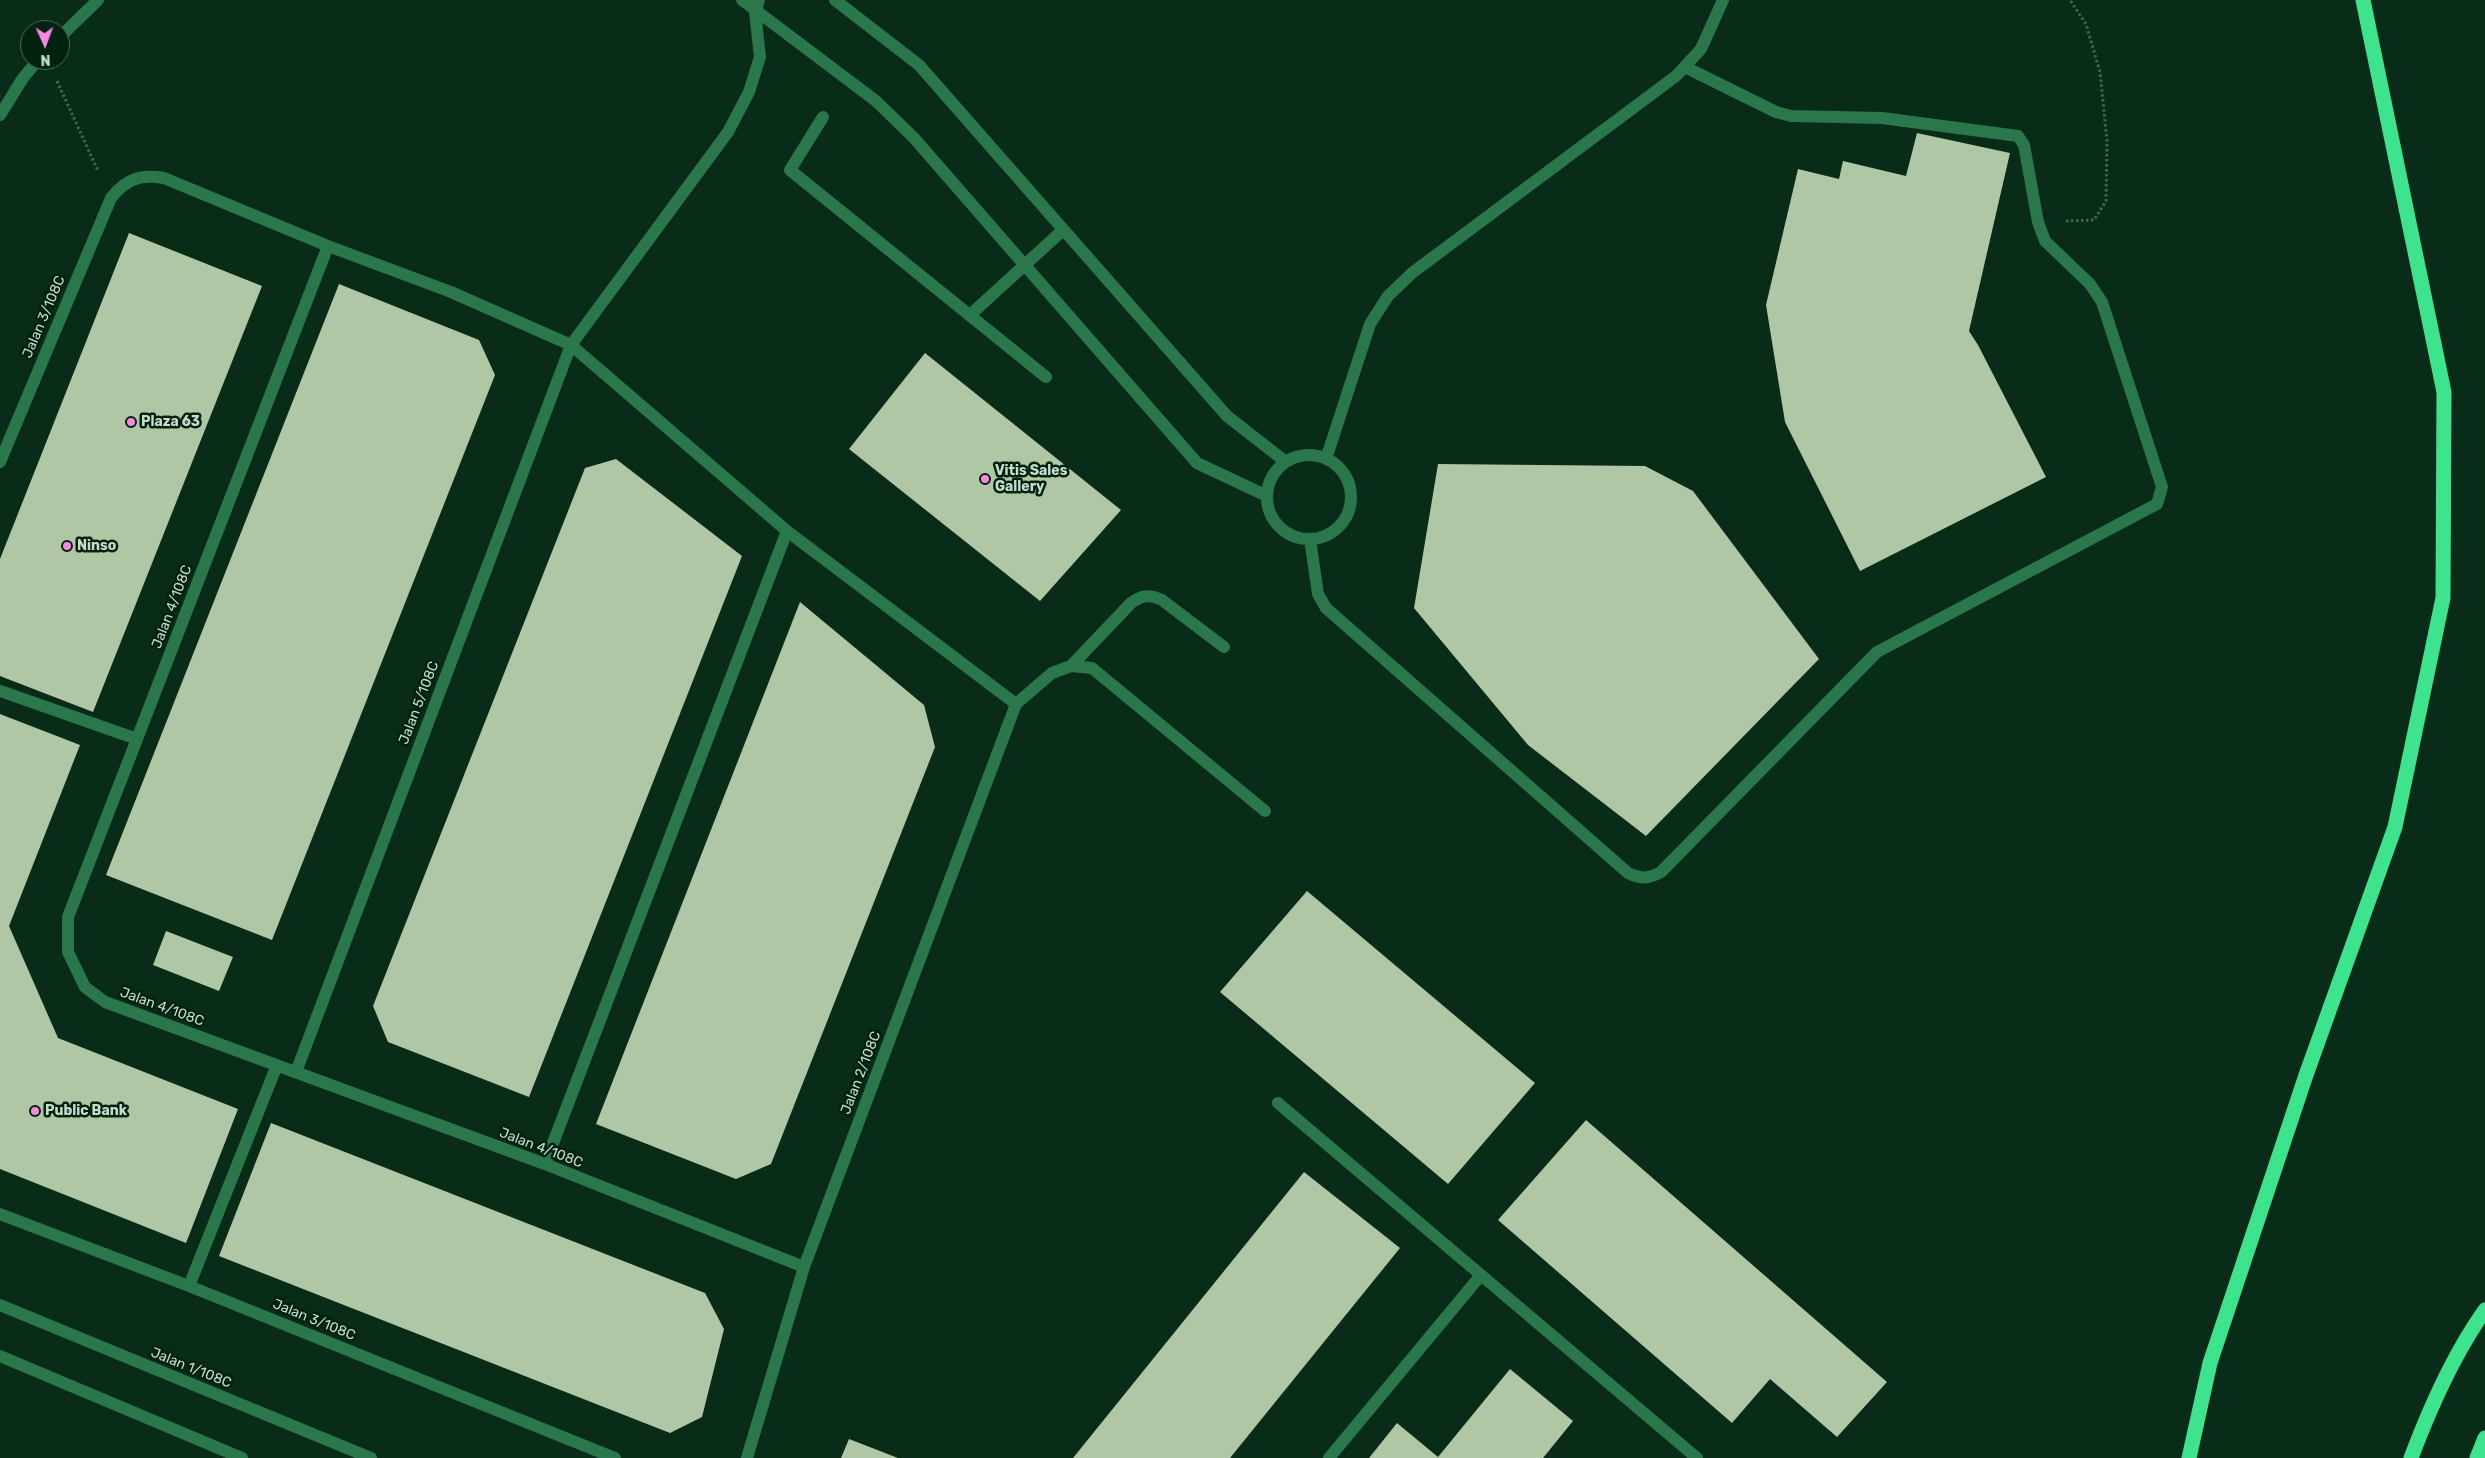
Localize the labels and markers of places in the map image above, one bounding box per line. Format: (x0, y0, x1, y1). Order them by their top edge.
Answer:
place label: Plaza 63 (141, 414, 200, 430)
marker: Plaza 63 (125, 416, 137, 428)
place label: Vitis Sales Gallery (995, 463, 1067, 496)
marker: Vitis Sales Gallery (979, 473, 991, 485)
place label: Ninso (77, 538, 116, 554)
marker: Ninso (61, 540, 73, 552)
place label: Public Bank (45, 1103, 127, 1119)
marker: Public Bank (29, 1105, 41, 1117)

